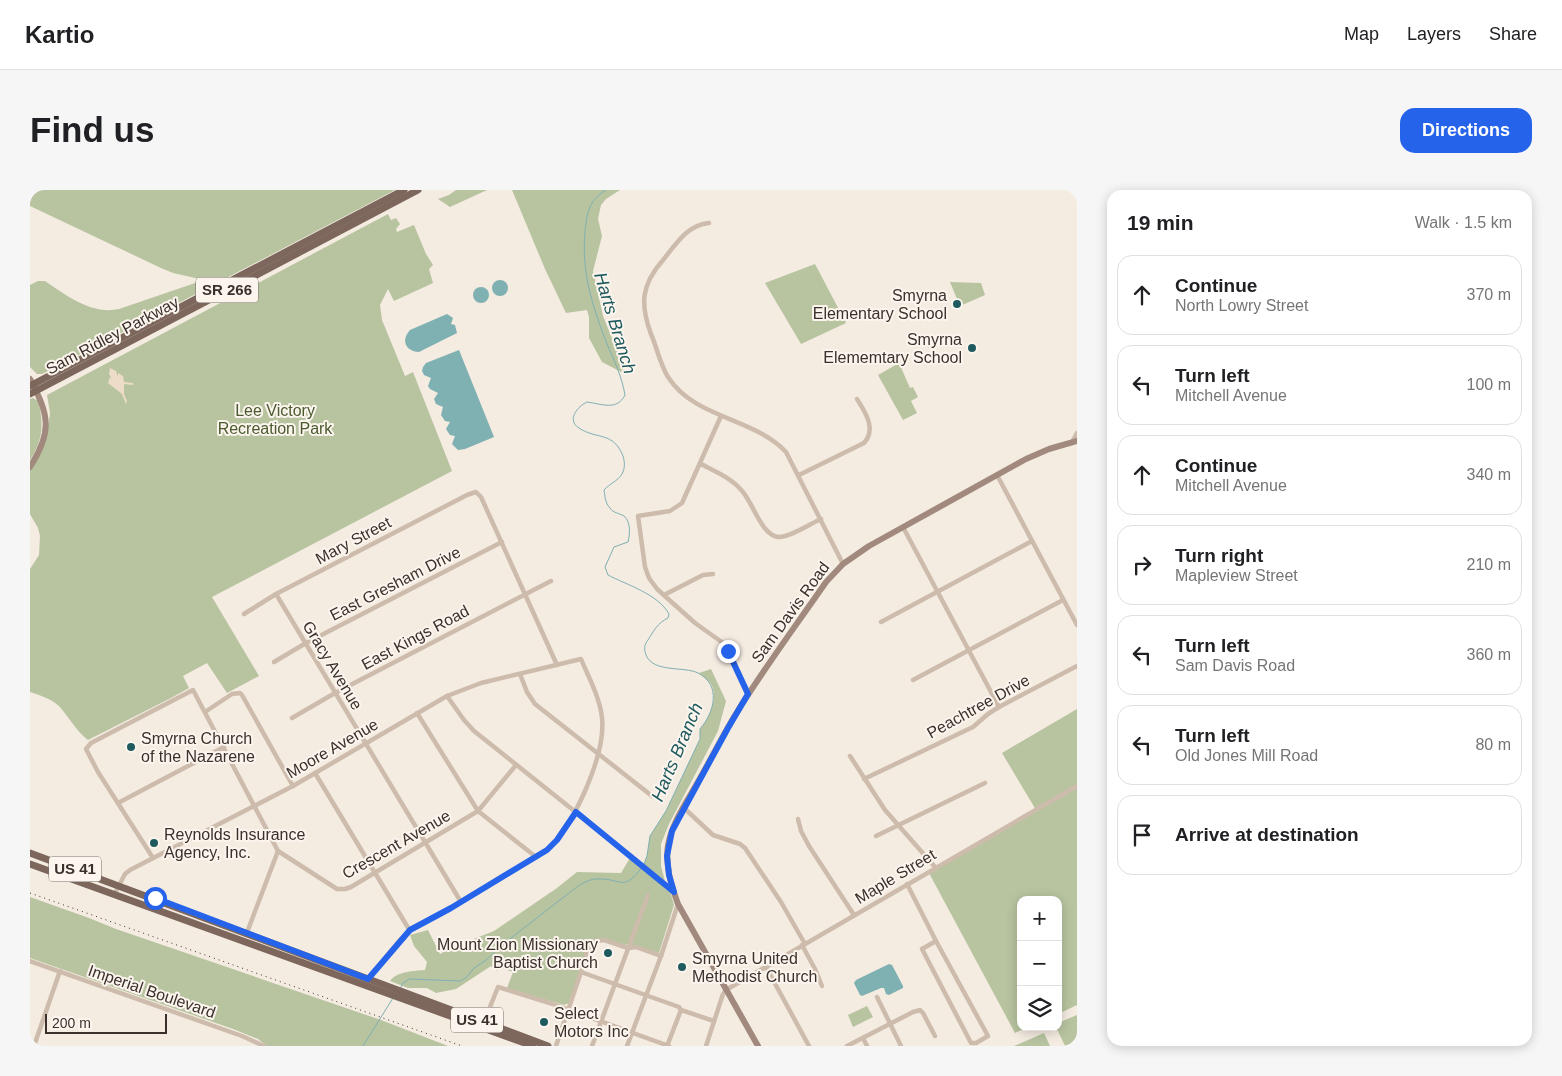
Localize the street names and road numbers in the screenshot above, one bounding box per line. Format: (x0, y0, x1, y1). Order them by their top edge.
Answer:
road number: SR 266 (196, 278, 258, 302)
street label: Sam Ridley Parkway (43, 293, 181, 378)
street label: Mary Street (313, 513, 394, 567)
street label: East Gresham Drive (327, 543, 463, 624)
street label: Sam Davis Road (748, 559, 833, 666)
street label: East Kings Road (359, 602, 472, 673)
street label: Gracy Avenue (299, 618, 366, 713)
street label: Peachtree Drive (924, 671, 1033, 742)
street label: Moore Avenue (283, 715, 381, 782)
street label: Crescent Avenue (339, 807, 453, 882)
street label: Maple Street (852, 845, 939, 907)
road number: US 41 (49, 856, 101, 882)
street label: Imperial Boulevard (86, 962, 218, 1021)
road number: US 41 (451, 1008, 503, 1032)

